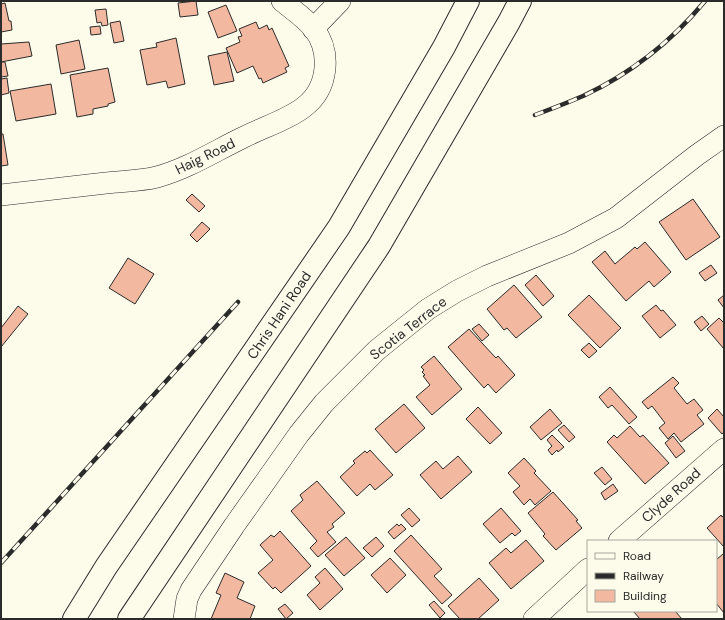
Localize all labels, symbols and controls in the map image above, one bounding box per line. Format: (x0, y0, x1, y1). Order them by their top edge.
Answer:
street label: Haig Road (172, 134, 238, 178)
street label: Chris Hani Road (243, 268, 315, 362)
street label: Scotia Terrace (366, 292, 450, 364)
street label: Clyde Road (638, 464, 704, 526)
legend (587, 540, 717, 612)
text: Road (623, 548, 651, 564)
text: Railway (623, 568, 664, 584)
text: Building (623, 588, 667, 604)

